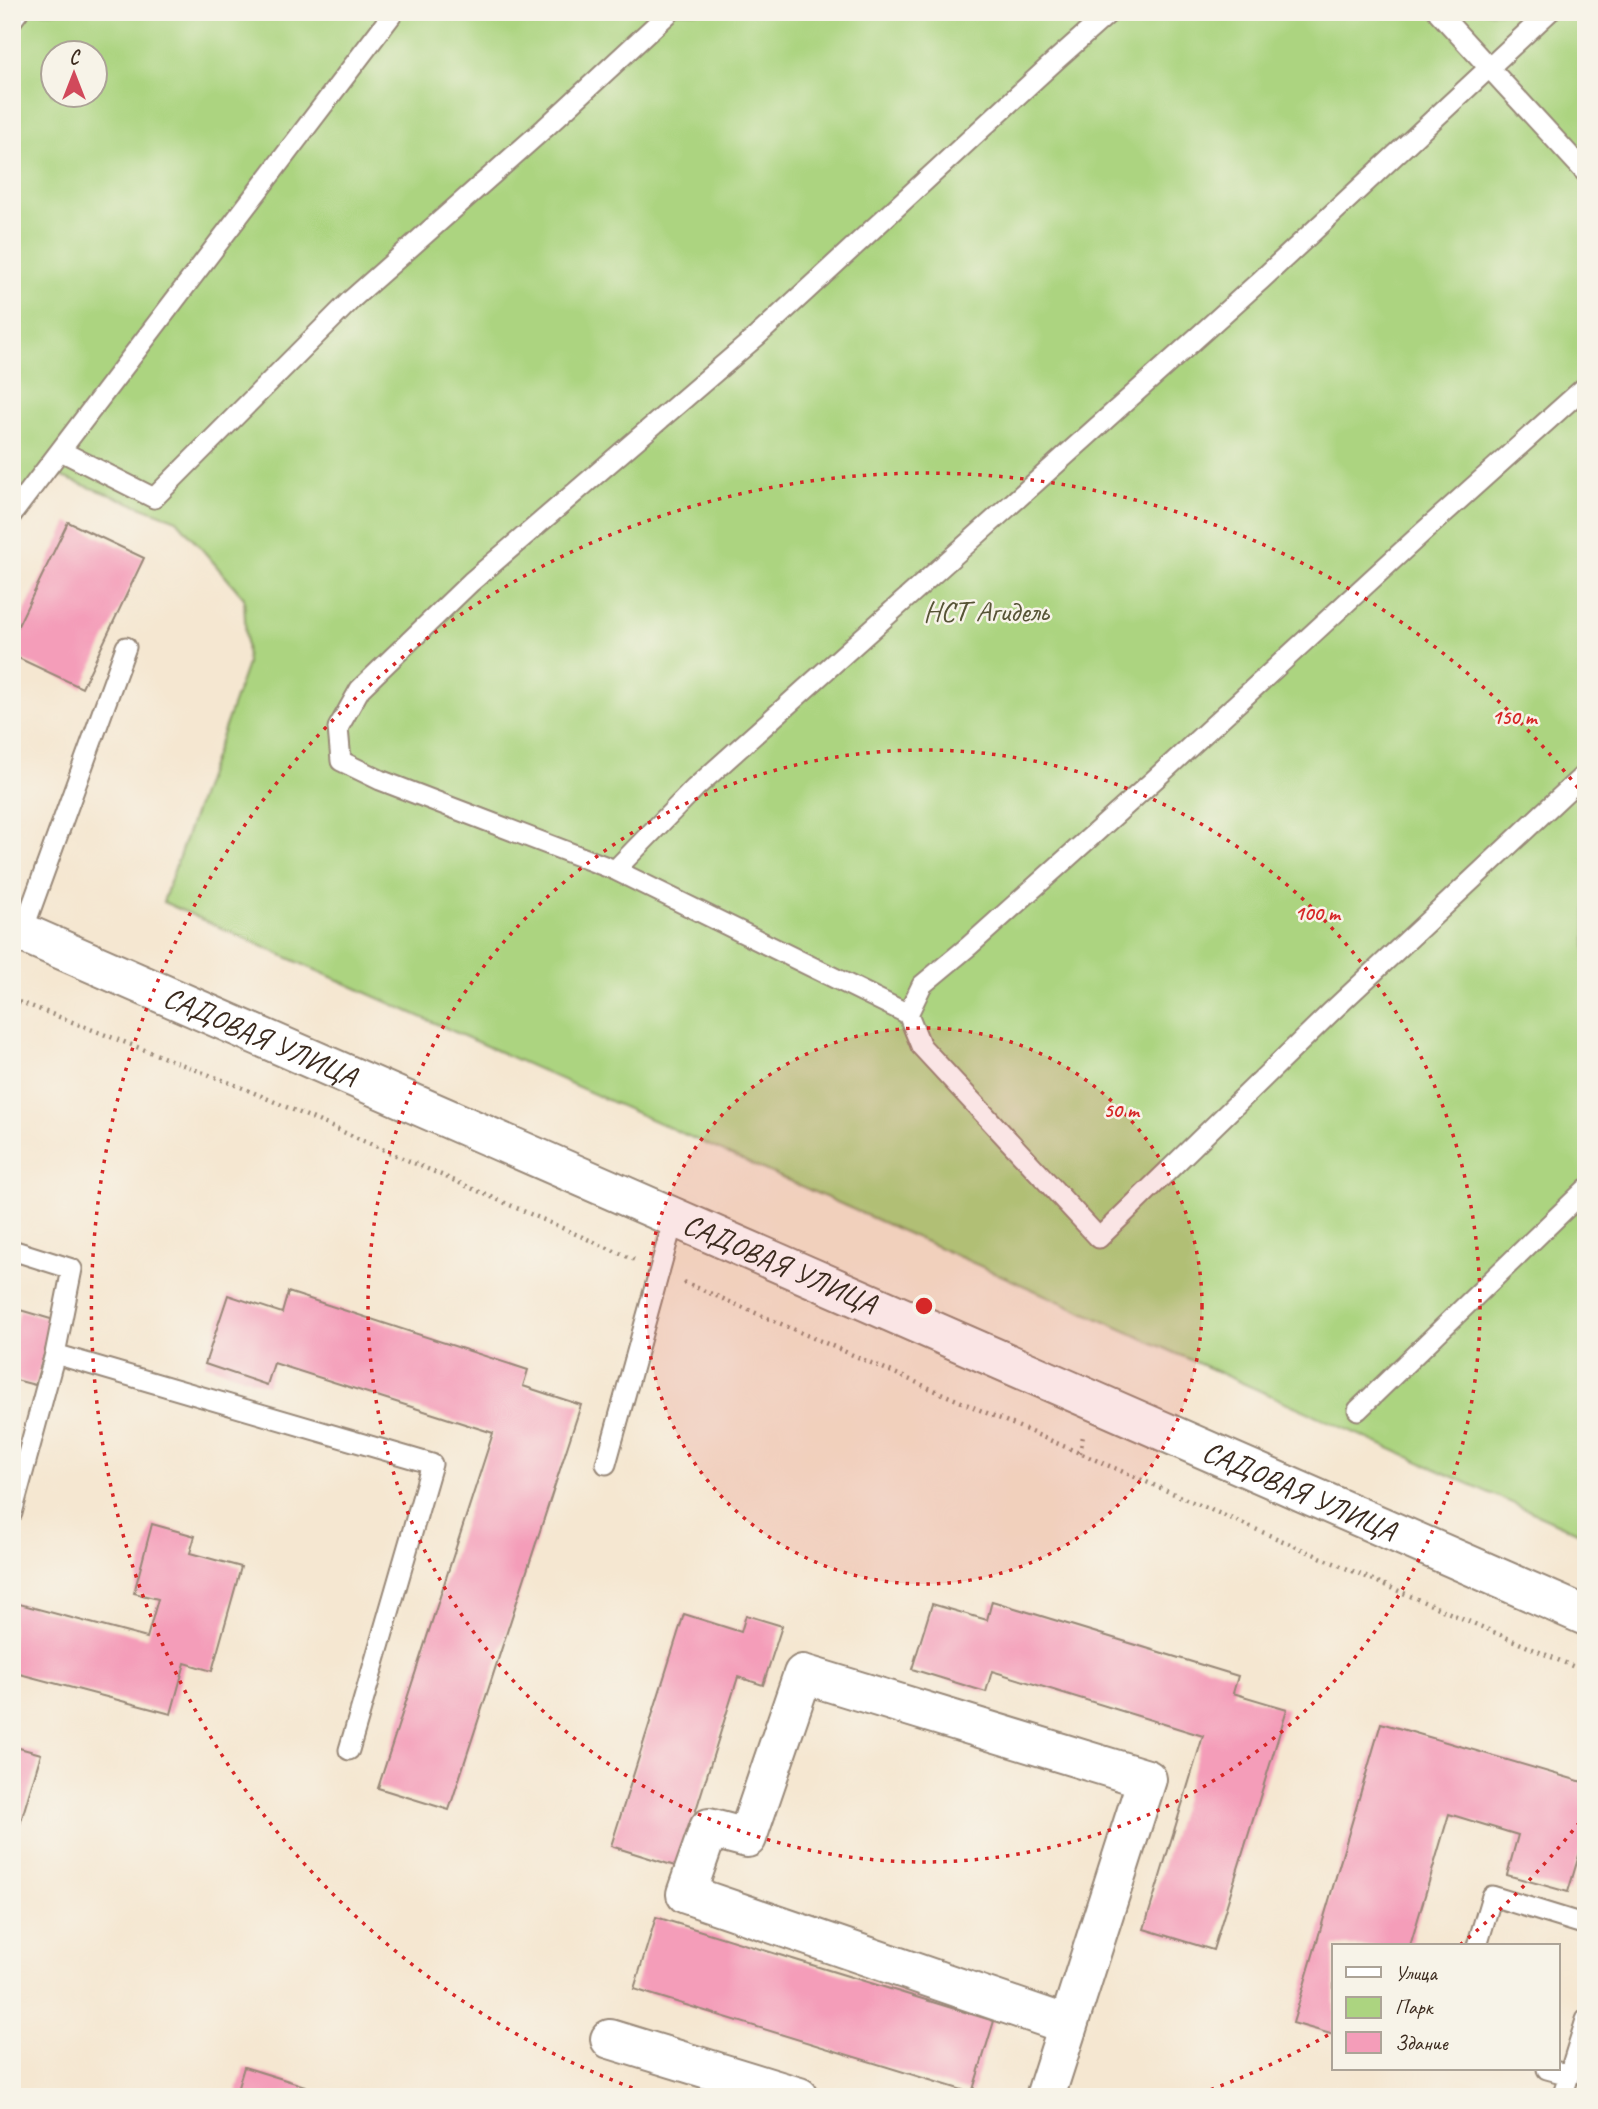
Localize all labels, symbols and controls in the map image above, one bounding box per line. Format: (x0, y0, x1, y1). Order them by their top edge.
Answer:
north arrow (38, 38, 108, 108)
text: С (69, 46, 81, 70)
park label: НСТ Агидель (923, 592, 1051, 630)
text: 150 m (1491, 704, 1539, 730)
text: 100 m (1294, 900, 1342, 926)
street label: САДОВАЯ УЛИЦА (158, 978, 365, 1096)
text: 50 m (1103, 1097, 1141, 1123)
street label: САДОВАЯ УЛИЦА (677, 1205, 884, 1323)
centre of rings (912, 1294, 936, 1318)
street label: САДОВАЯ УЛИЦА (1197, 1432, 1404, 1550)
legend (1332, 1944, 1560, 2070)
text: Улица (1395, 1960, 1438, 1986)
text: Парк (1395, 1994, 1435, 2020)
text: Здание (1395, 2030, 1449, 2056)

